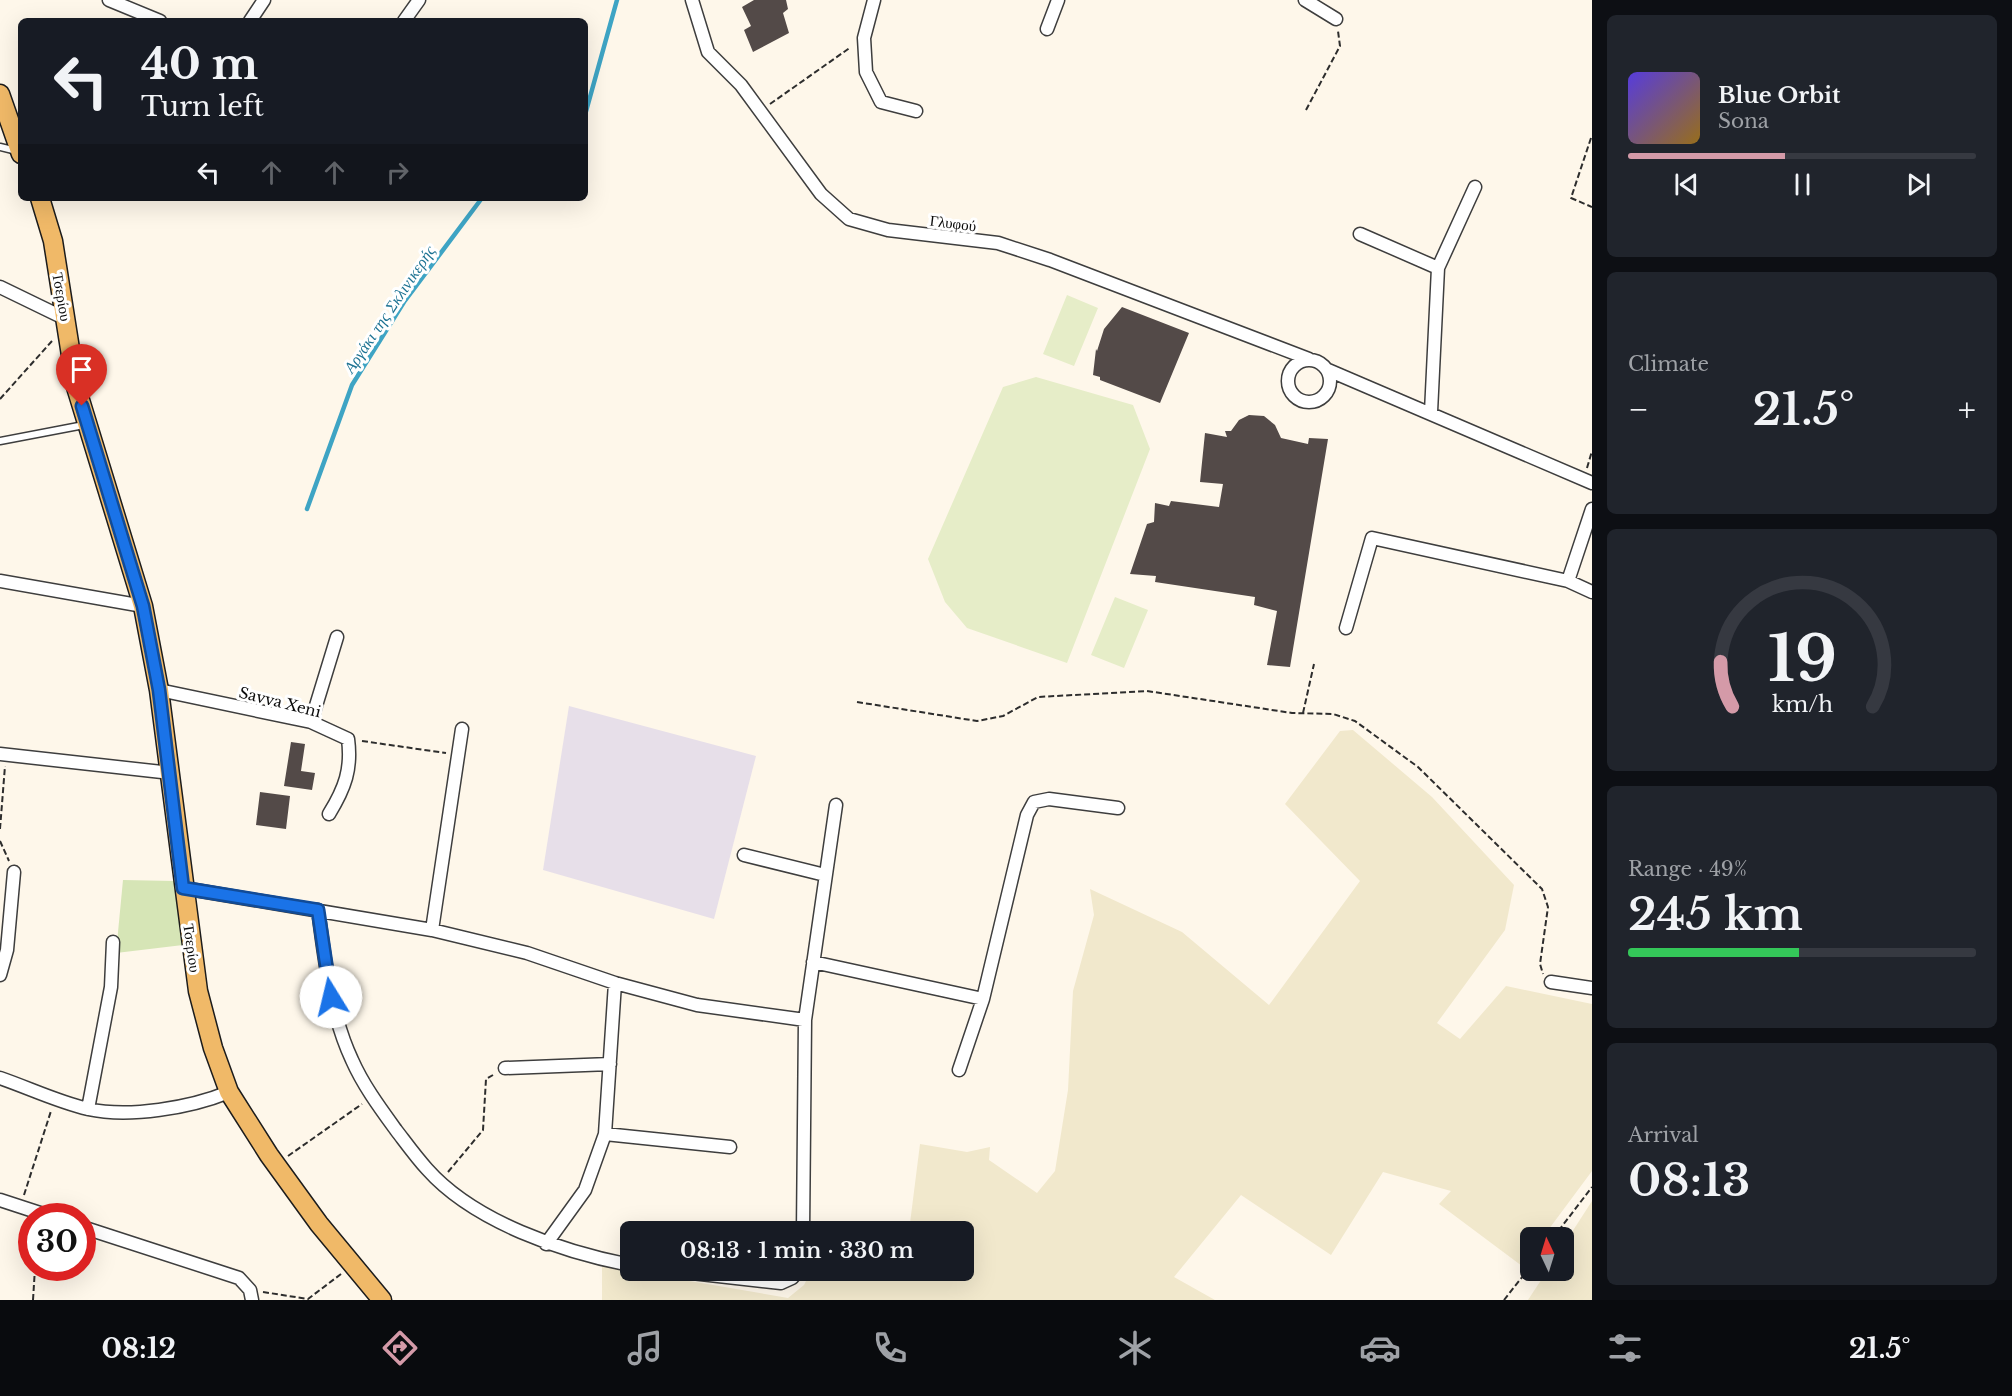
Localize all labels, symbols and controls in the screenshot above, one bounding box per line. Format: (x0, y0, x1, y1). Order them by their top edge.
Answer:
text: 40 m (141, 38, 258, 90)
icon: left (42, 42, 120, 120)
text: Blue Orbit (1718, 82, 1840, 109)
text: Turn left (141, 90, 264, 123)
text: Sona (1718, 109, 1769, 133)
icon: left (192, 156, 225, 189)
icon: ahead (255, 156, 288, 189)
icon: ahead (318, 156, 351, 189)
icon: right (381, 156, 414, 189)
icon: previous (1670, 168, 1703, 201)
icon: pause (1786, 168, 1819, 201)
icon: next (1902, 168, 1935, 201)
street label: Γλυφού (929, 211, 977, 235)
water label: Αργάκι της Σκλινικερής (338, 241, 439, 377)
street label: Τσερίου (48, 271, 76, 323)
pin (56, 344, 107, 406)
text: Climate (1628, 352, 1709, 376)
icon: arrive (65, 353, 98, 386)
text: 21.5° (1752, 381, 1854, 437)
text: − (1628, 389, 1649, 430)
text: + (1958, 389, 1976, 430)
text: 19 (1767, 620, 1837, 698)
street label: Savva Xeni (237, 683, 323, 721)
text: km/h (1772, 691, 1833, 718)
text: Range · 49% (1628, 857, 1747, 881)
text: 245 km (1628, 886, 1803, 942)
street label: Τσερίου (179, 922, 205, 974)
position arrow (299, 965, 363, 1029)
text: Arrival (1628, 1123, 1699, 1147)
text: 08:13 (1628, 1152, 1750, 1208)
speed limit sign: 30 (18, 1203, 96, 1281)
north arrow (1520, 1227, 1574, 1281)
map controls (1520, 1227, 1574, 1281)
text: 08:13 · 1 min · 330 m (680, 1237, 914, 1264)
icon: directions (379, 1327, 421, 1369)
icon: music (624, 1327, 666, 1369)
icon: phone (869, 1327, 911, 1369)
icon: climate (1114, 1327, 1156, 1369)
icon: car (1359, 1327, 1401, 1369)
icon: filters (1604, 1327, 1646, 1369)
text: 08:12 (102, 1332, 176, 1365)
text: 21.5° (1849, 1332, 1911, 1365)

